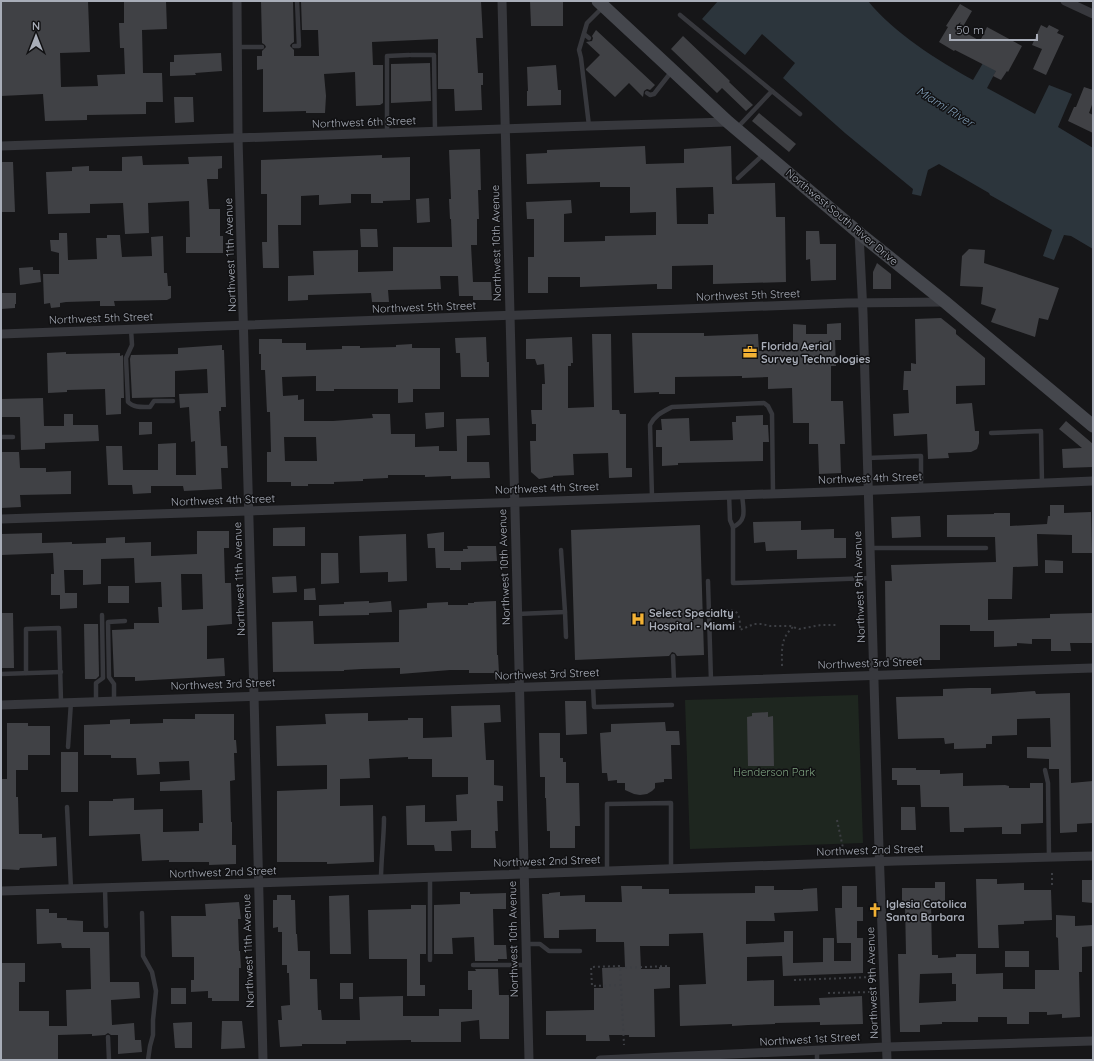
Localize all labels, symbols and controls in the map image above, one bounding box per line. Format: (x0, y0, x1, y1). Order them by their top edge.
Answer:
north arrow (16, 16, 56, 56)
scale bar (950, 16, 1037, 42)
text: N (32, 19, 40, 33)
text: 50 m (956, 22, 984, 37)
water label: Miami River (914, 83, 978, 131)
street label: Northwest 6th Street (312, 113, 417, 131)
street label: Northwest South River Drive (783, 166, 901, 268)
street label: Northwest 10th Avenue (488, 185, 504, 301)
street label: Northwest 11th Avenue (221, 198, 239, 312)
street label: Northwest 5th Street (696, 286, 801, 304)
street label: Northwest 5th Street (372, 298, 477, 316)
street label: Northwest 5th Street (49, 309, 154, 327)
place label: Florida Aerial Survey Technologies (761, 339, 870, 366)
office icon: Florida Aerial Survey Technologies (742, 344, 758, 360)
street label: Northwest 4th Street (818, 469, 923, 487)
street label: Northwest 4th Street (495, 479, 600, 497)
street label: Northwest 4th Street (171, 491, 276, 509)
street label: Northwest 10th Avenue (495, 509, 513, 625)
street label: Northwest 11th Avenue (230, 522, 248, 636)
street label: Northwest 9th Avenue (850, 531, 868, 643)
place label: Select Specialty Hospital - Miami (649, 606, 735, 633)
hospital icon: Select Specialty Hospital - Miami (630, 611, 646, 627)
street label: Northwest 3rd Street (817, 654, 923, 672)
street label: Northwest 3rd Street (494, 665, 600, 683)
street label: Northwest 3rd Street (170, 675, 276, 693)
park label: Henderson Park (733, 765, 815, 779)
street label: Northwest 2nd Street (816, 841, 924, 859)
street label: Northwest 2nd Street (493, 852, 601, 870)
street label: Northwest 2nd Street (169, 863, 277, 881)
street label: Northwest 10th Avenue (505, 881, 521, 997)
street label: Northwest 11th Avenue (239, 894, 257, 1008)
place label: Iglesia Catolica Santa Barbara (886, 897, 967, 924)
church icon: Iglesia Catolica Santa Barbara (867, 902, 883, 918)
street label: Northwest 9th Avenue (863, 927, 881, 1039)
street label: Northwest 1st Street (759, 1029, 861, 1049)

